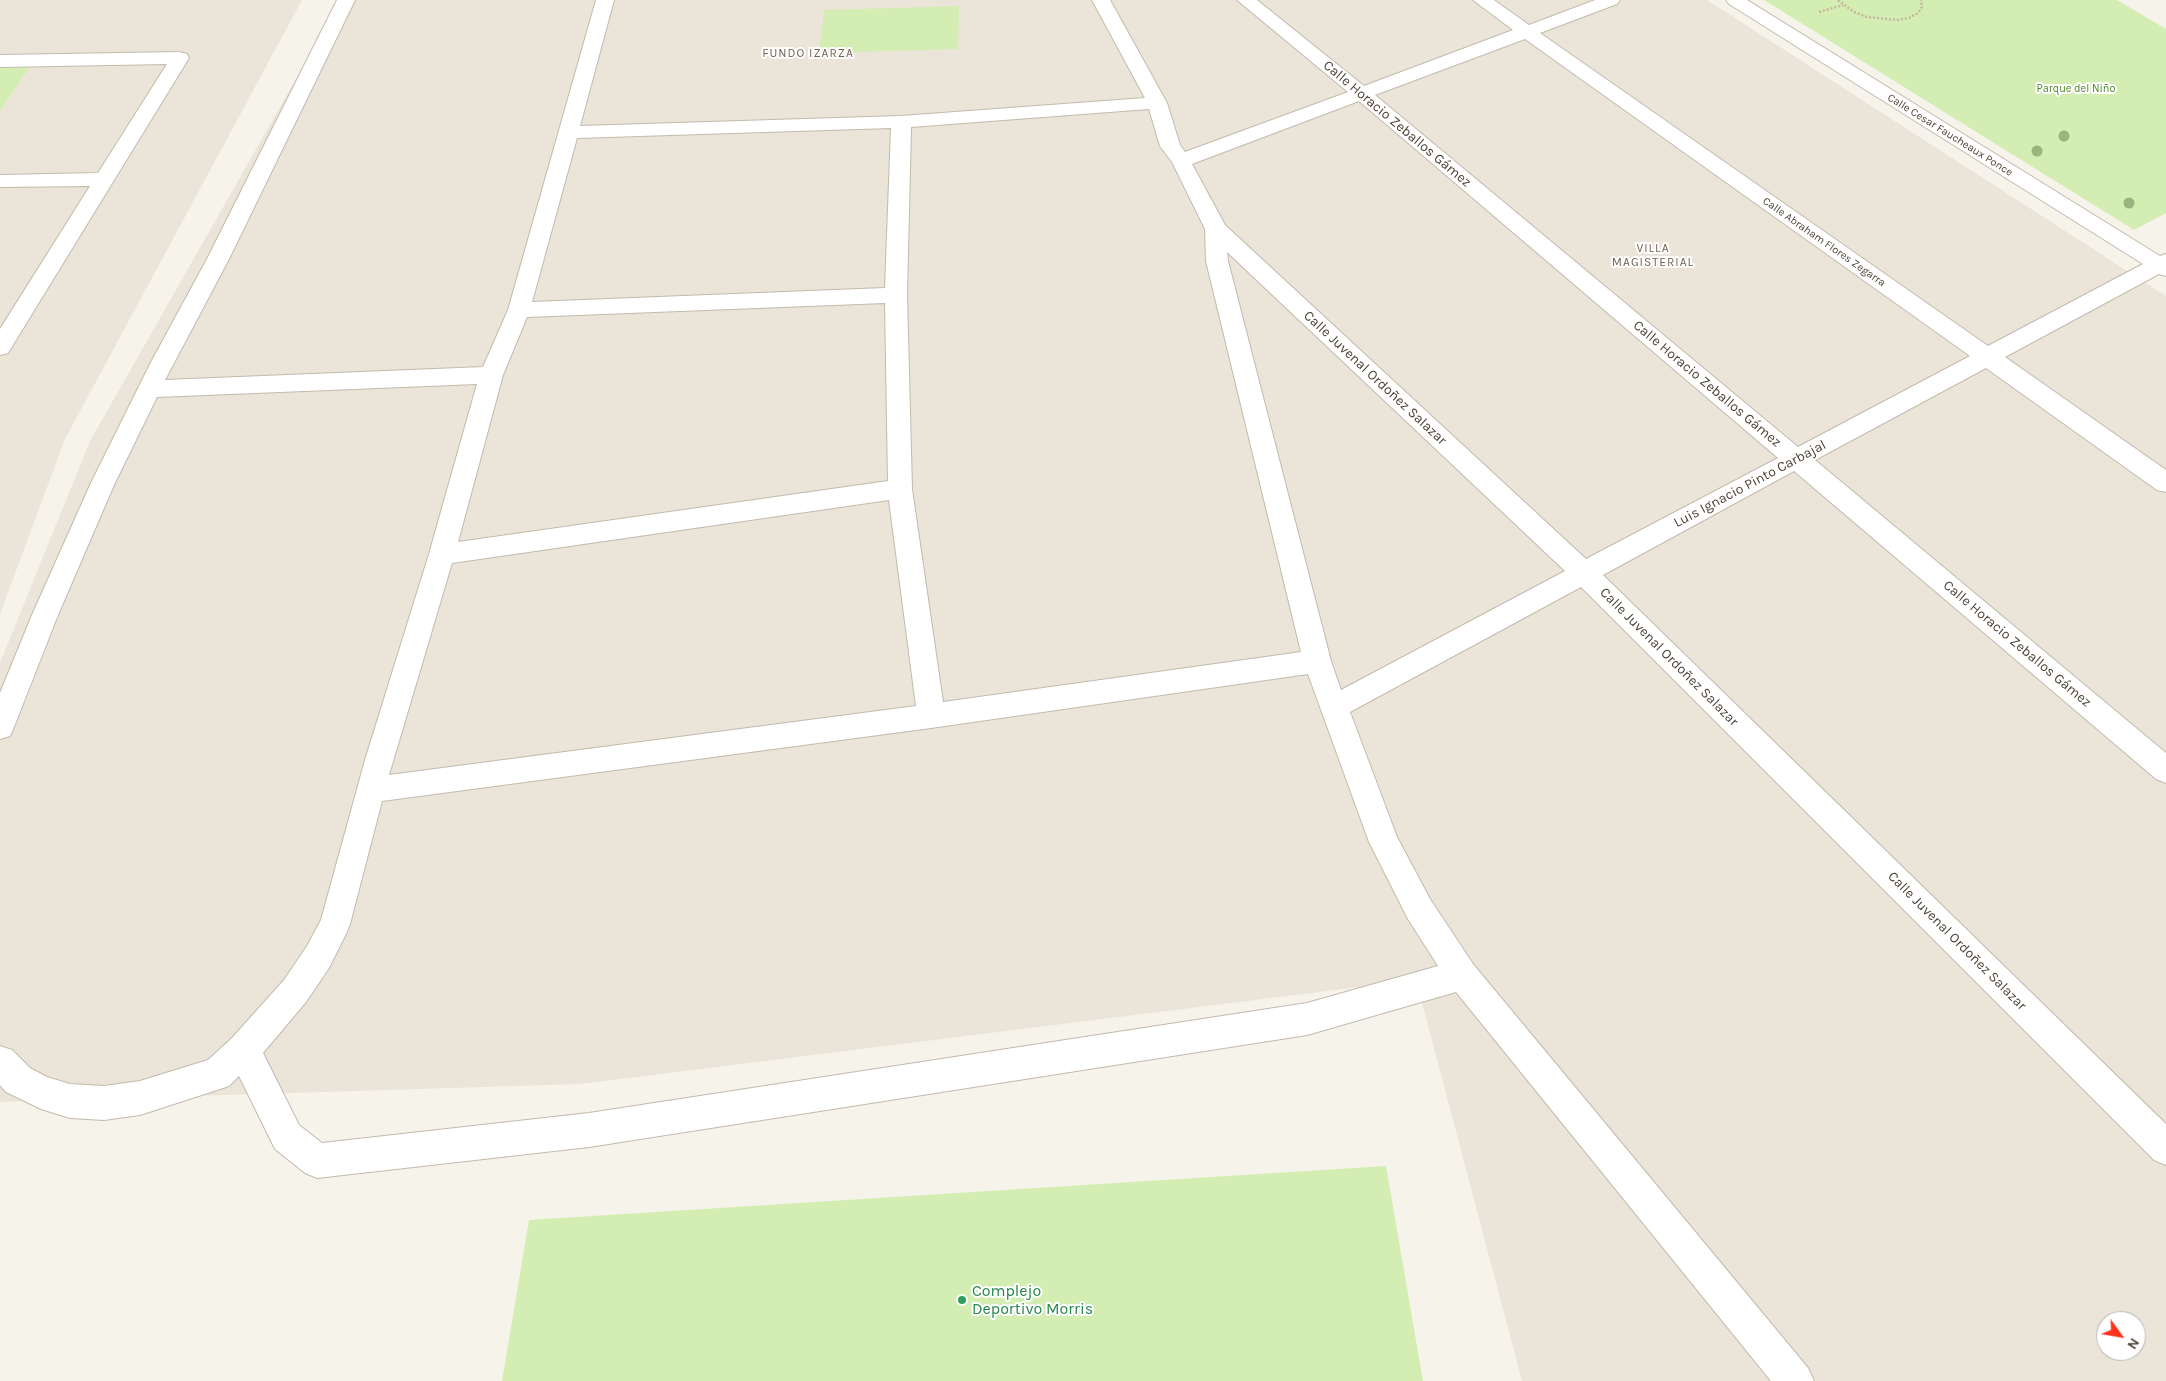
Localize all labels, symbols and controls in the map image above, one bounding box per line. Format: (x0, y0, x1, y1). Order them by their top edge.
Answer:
district label: FUNDO IZARZA (761, 47, 855, 61)
street label: Calle Horacio Zeballos Gámez (1320, 57, 1474, 191)
park label: Parque del Niño (2037, 82, 2115, 96)
street label: Calle Cesar Faucheaux Ponce (1885, 91, 2015, 179)
street label: Calle Abraham Flores Zegarra (1760, 194, 1888, 290)
district label: VILLA MAGISTERIAL (1610, 242, 1696, 270)
street label: Calle Juvenal Ordoñez Salazar (1300, 307, 1450, 449)
street label: Calle Horacio Zeballos Gámez (1630, 317, 1784, 451)
street label: Luis Ignacio Pinto Carbajal (1671, 437, 1829, 531)
street label: Calle Horacio Zeballos Gámez (1940, 577, 2094, 711)
street label: Calle Juvenal Ordoñez Salazar (1596, 584, 1742, 730)
street label: Calle Juvenal Ordoñez Salazar (1884, 868, 2030, 1014)
place label: Complejo Deportivo Morris (972, 1281, 1093, 1319)
marker: Complejo Deportivo Morris (956, 1294, 968, 1306)
north arrow (2096, 1311, 2146, 1361)
text: N (2123, 1335, 2143, 1352)

